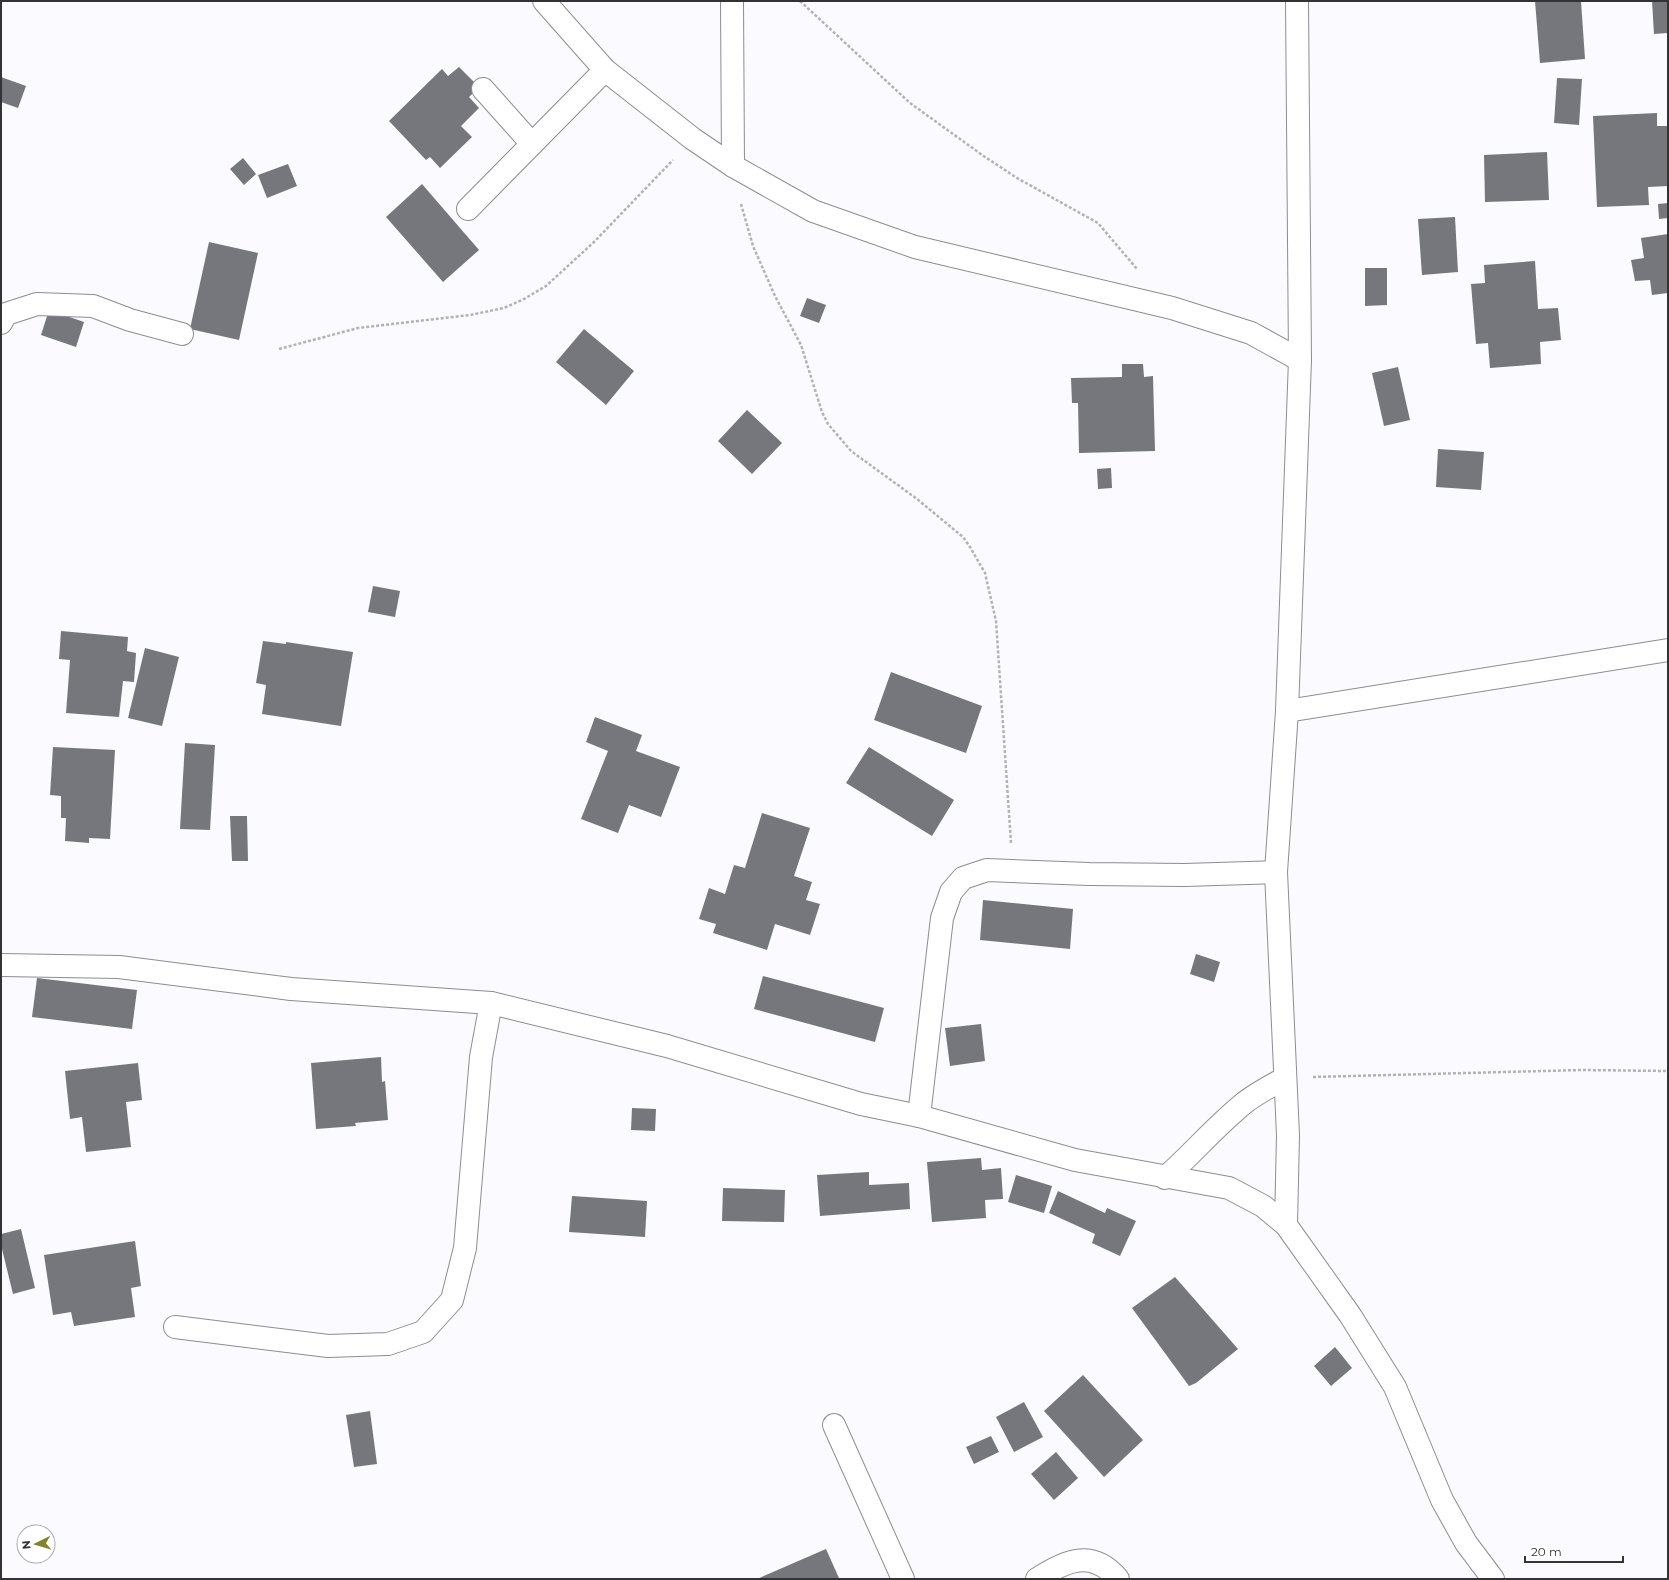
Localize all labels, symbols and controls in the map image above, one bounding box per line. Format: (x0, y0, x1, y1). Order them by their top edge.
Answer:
north arrow (16, 1524, 56, 1564)
scale bar (1525, 1538, 1623, 1564)
text: N (19, 1540, 33, 1550)
text: 20 m (1531, 1544, 1562, 1559)

